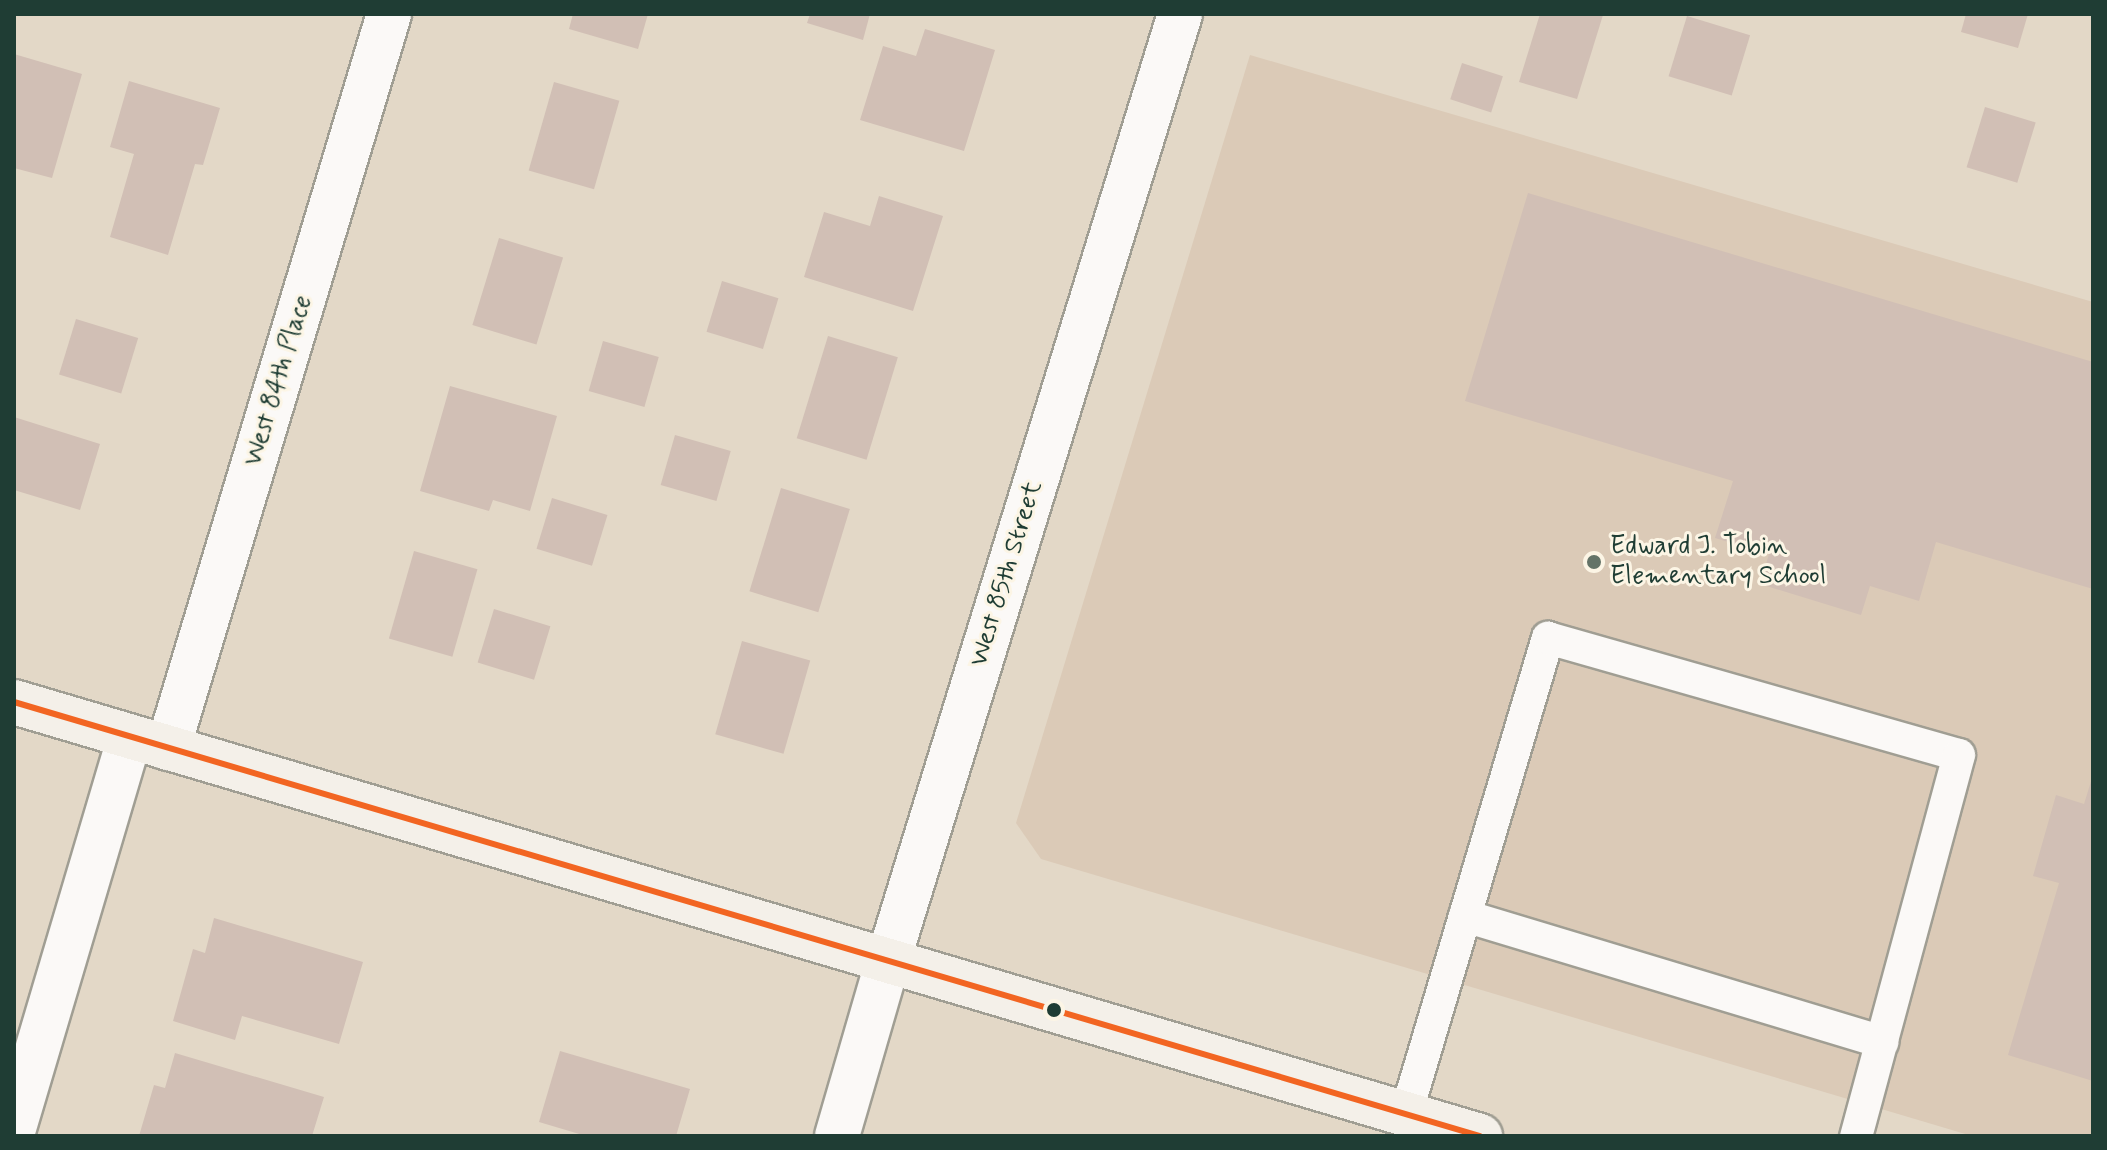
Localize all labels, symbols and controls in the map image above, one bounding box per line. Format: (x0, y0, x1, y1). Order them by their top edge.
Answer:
street label: West 84th Place (238, 292, 320, 470)
street label: West 85th Street (964, 478, 1050, 670)
place label: Edward J. Tobin Elementary School (1610, 531, 1826, 592)
marker: Edward J. Tobin Elementary School (1585, 553, 1603, 571)
unlabelled marker (1046, 1002, 1062, 1018)

